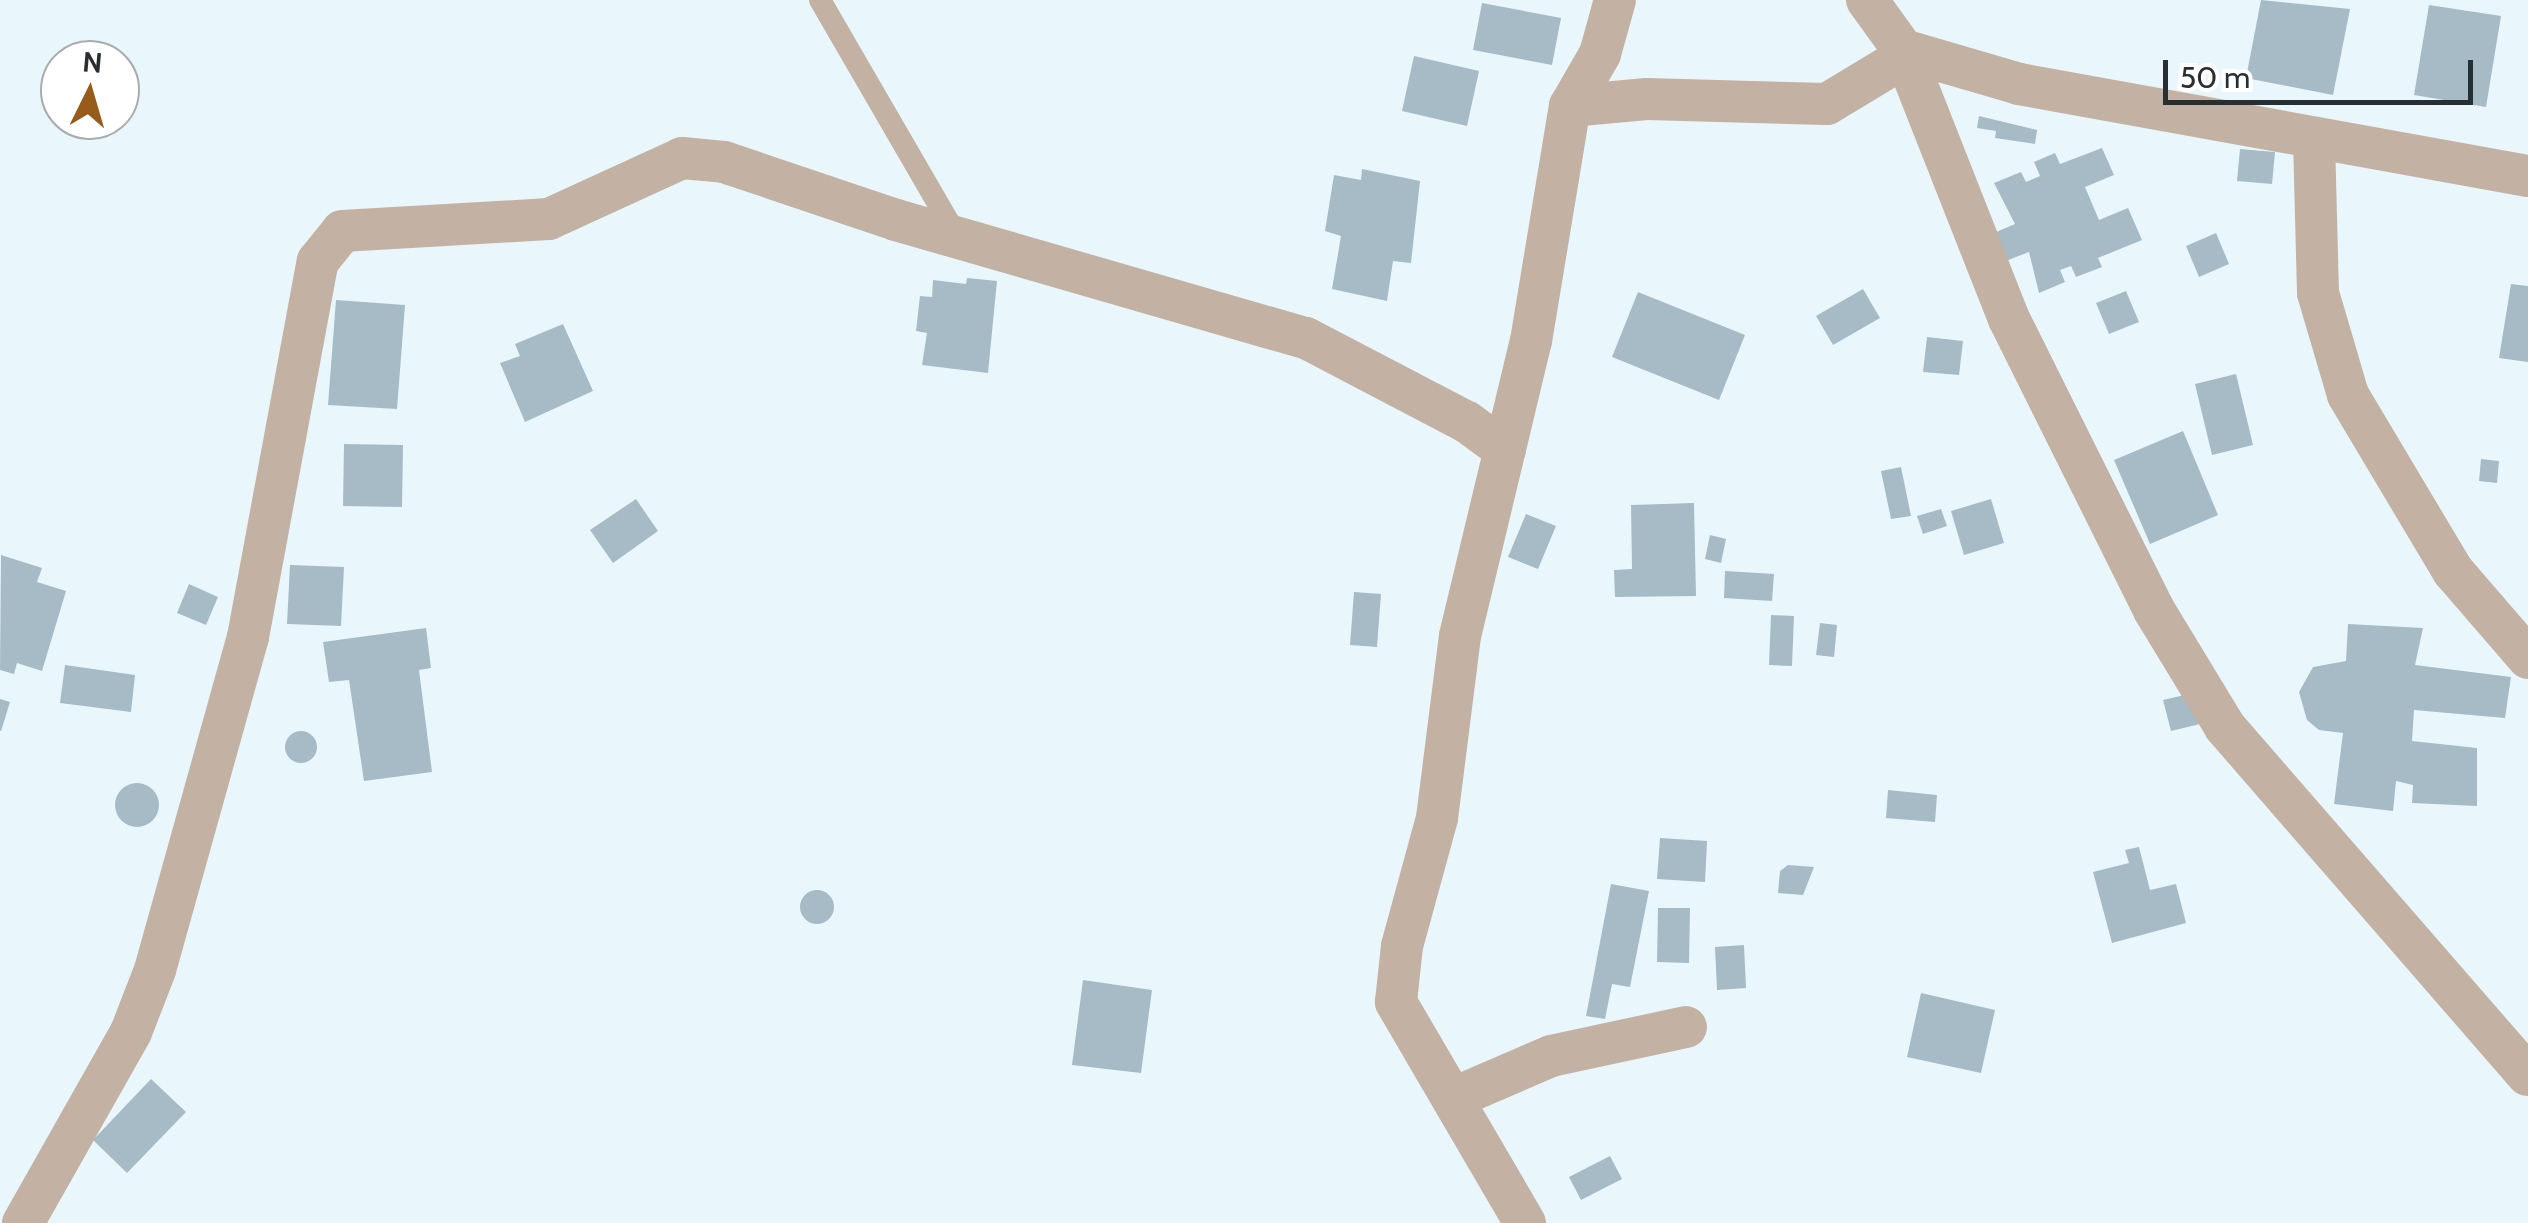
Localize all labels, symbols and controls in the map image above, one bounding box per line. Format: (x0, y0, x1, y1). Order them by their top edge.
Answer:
north arrow (40, 40, 140, 140)
scale bar (2168, 40, 2478, 102)
text: N (81, 44, 104, 80)
text: 50 m (2180, 59, 2250, 96)

